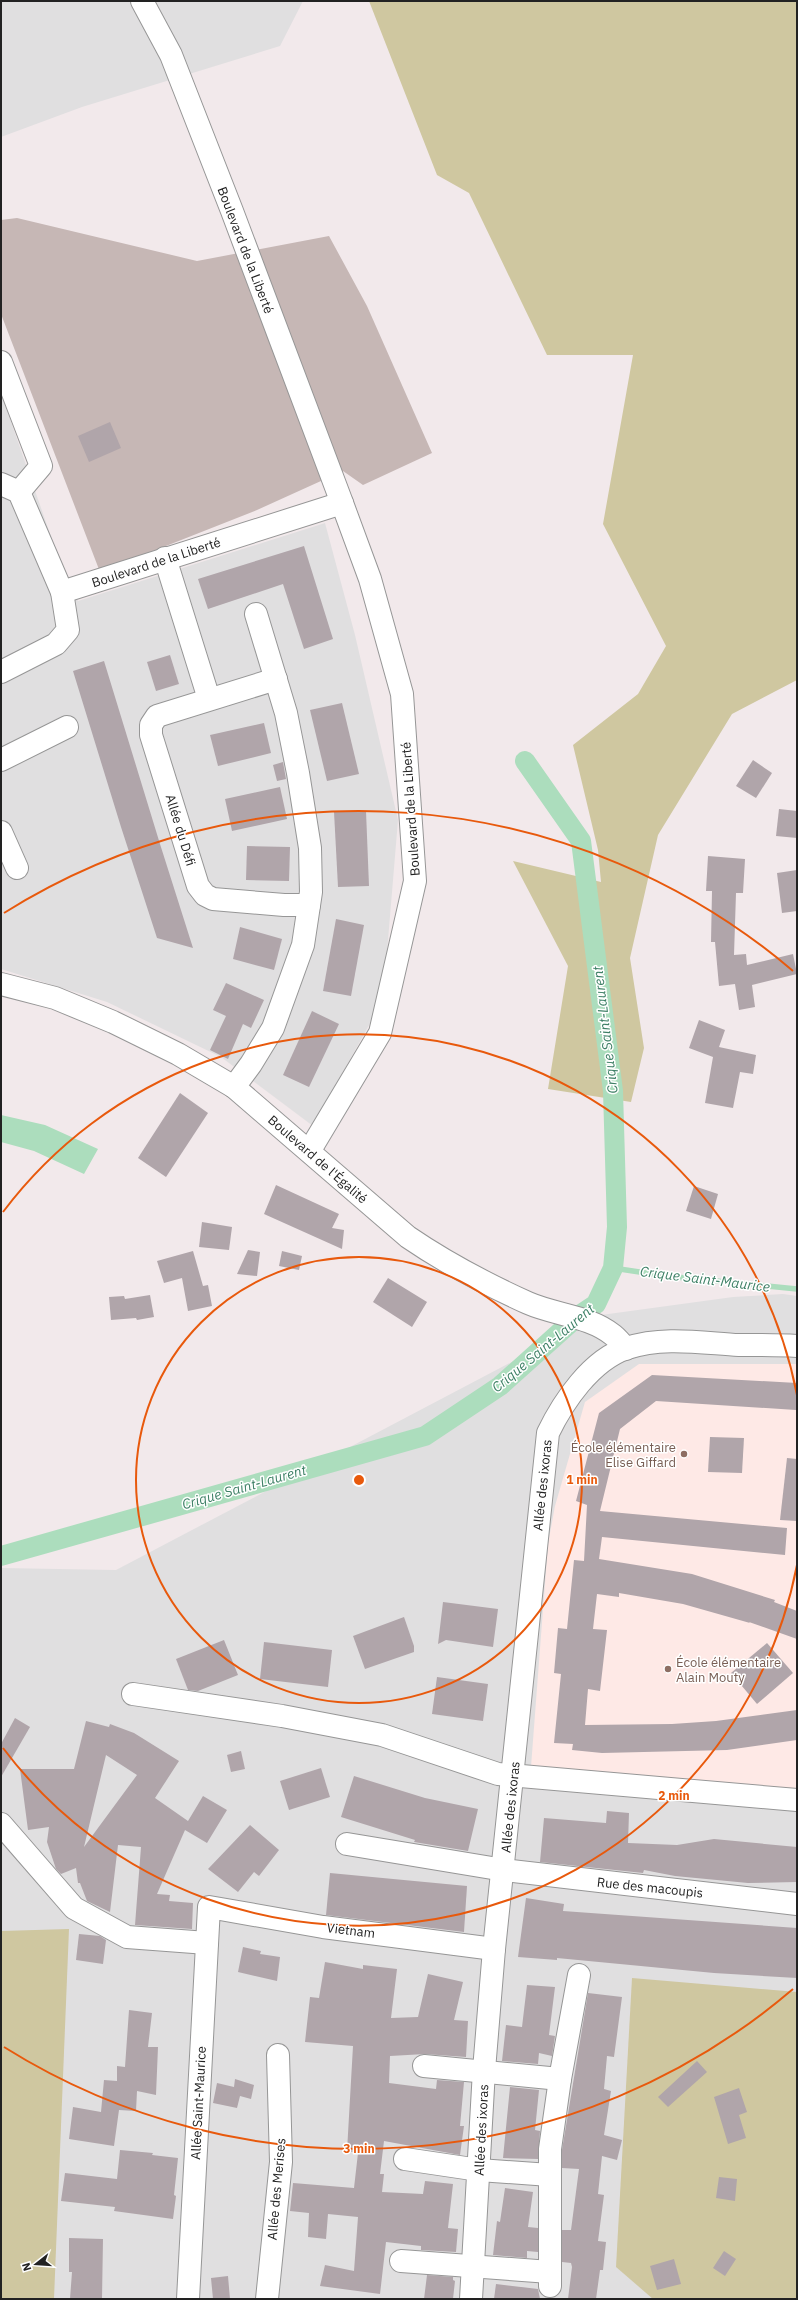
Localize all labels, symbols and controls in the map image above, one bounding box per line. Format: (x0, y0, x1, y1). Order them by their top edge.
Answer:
street label: Boulevard de la Liberté (214, 184, 278, 316)
street label: Boulevard de la Liberté (90, 534, 223, 591)
street label: Boulevard de la Liberté (397, 741, 424, 877)
street label: Allée du Défi (162, 792, 199, 868)
water label: Crique Saint-Laurent (588, 965, 622, 1095)
street label: Boulevard de l'Égalité (264, 1112, 371, 1207)
water label: Crique Saint-Maurice (639, 1262, 771, 1296)
water label: Crique Saint-Laurent (488, 1300, 598, 1396)
street label: Allée des ixoras (529, 1439, 556, 1532)
place label: École élémentaire Elise Giffard (571, 1439, 676, 1471)
marker: École élémentaire Elise Giffard (679, 1449, 689, 1459)
water label: Crique Saint-Laurent (180, 1461, 309, 1513)
text: 1 min (566, 1472, 598, 1487)
centre of rings (352, 1473, 366, 1487)
place label: École élémentaire Alain Mouty (676, 1654, 781, 1686)
marker: École élémentaire Alain Mouty (663, 1664, 673, 1674)
street label: Allée des ixoras (497, 1761, 524, 1854)
text: 2 min (658, 1788, 690, 1803)
street label: Rue des macoupis (596, 1873, 704, 1902)
street label: Vietnam (326, 1919, 376, 1942)
street label: Allée Saint-Maurice (187, 2046, 210, 2160)
street label: Allée des ixoras (471, 2084, 492, 2176)
street label: Allée des Merises (264, 2137, 289, 2241)
text: 3 min (343, 2141, 375, 2156)
north arrow (16, 2244, 56, 2284)
text: N (19, 2261, 34, 2273)

